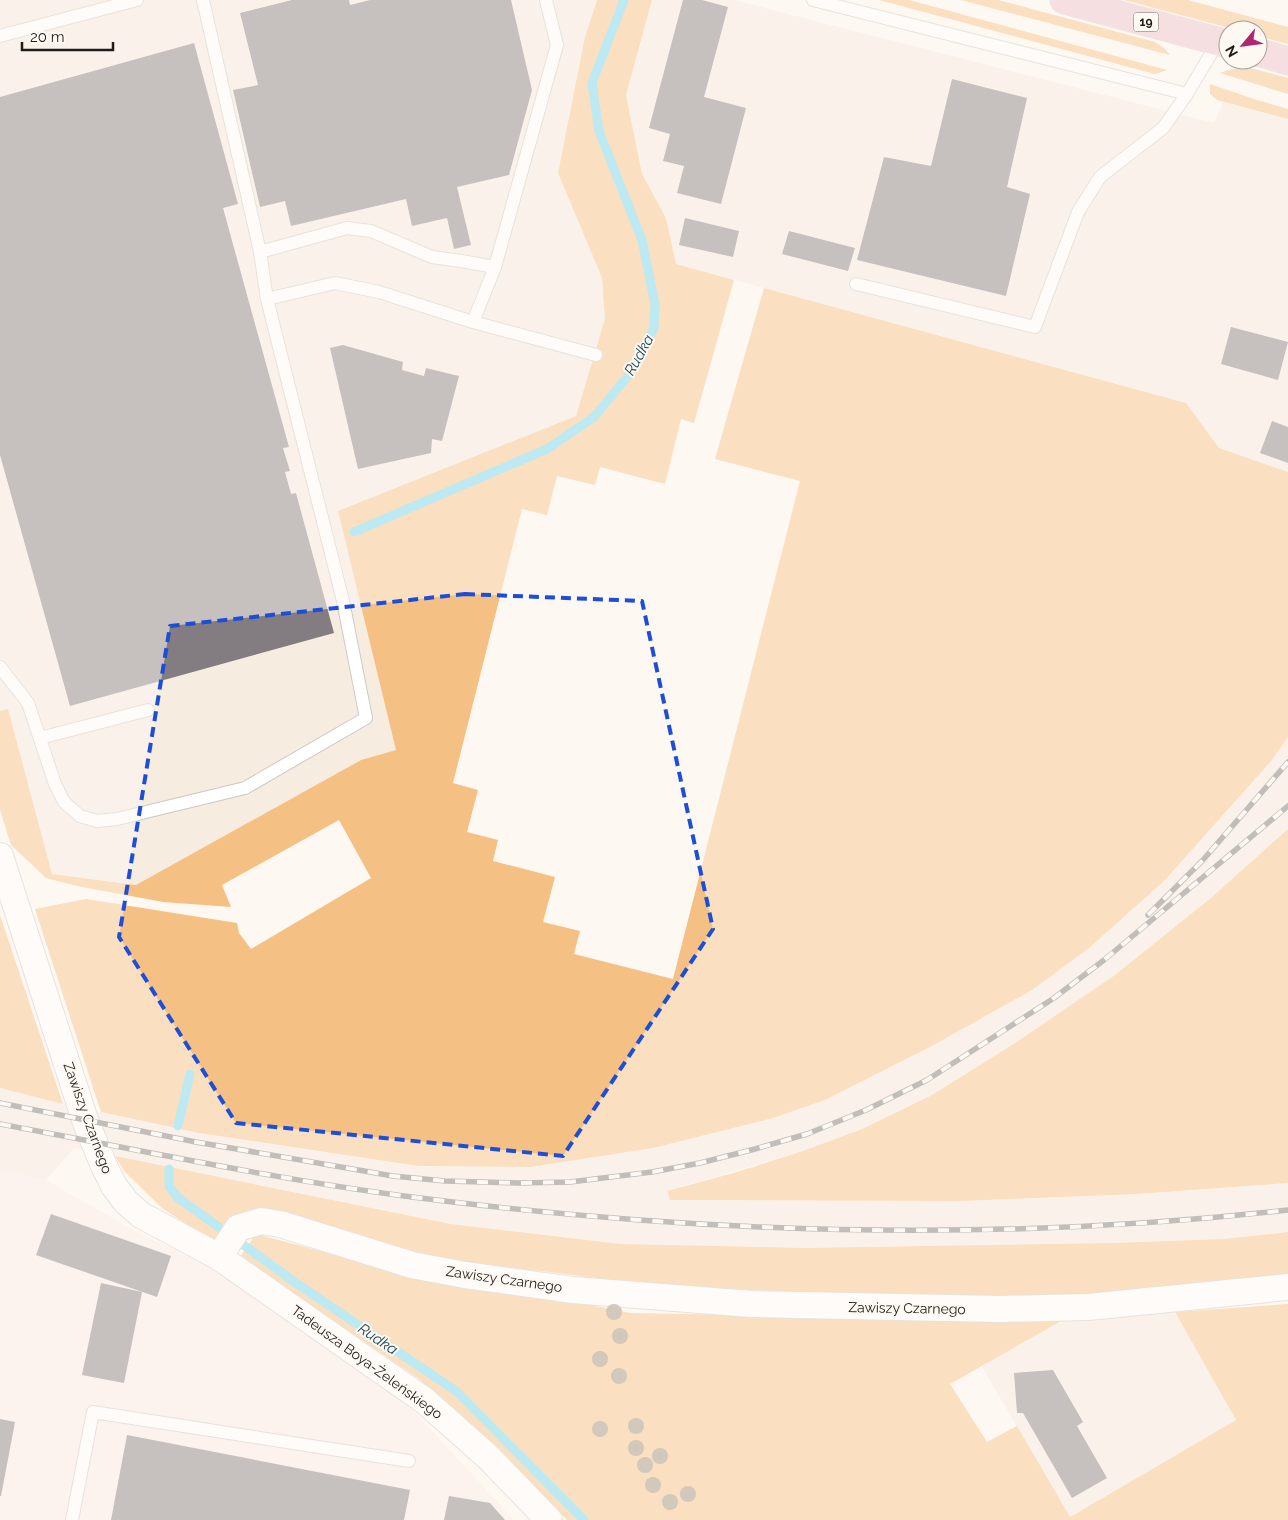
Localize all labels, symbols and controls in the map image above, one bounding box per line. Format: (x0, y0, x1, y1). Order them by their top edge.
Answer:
road number: 19 (1134, 13, 1158, 32)
scale bar (22, 20, 114, 52)
north arrow (1218, 20, 1268, 70)
text: 20 m (30, 28, 65, 46)
text: N (1222, 43, 1241, 60)
water label: Rudka (621, 331, 657, 378)
street label: Zawiszy Czarnego (60, 1060, 116, 1176)
street label: Zawiszy Czarnego (445, 1263, 563, 1295)
street label: Zawiszy Czarnego (848, 1299, 966, 1317)
street label: Tadeusza Boya-Żeleńskiego (288, 1300, 447, 1422)
water label: Rudka (355, 1319, 401, 1359)

